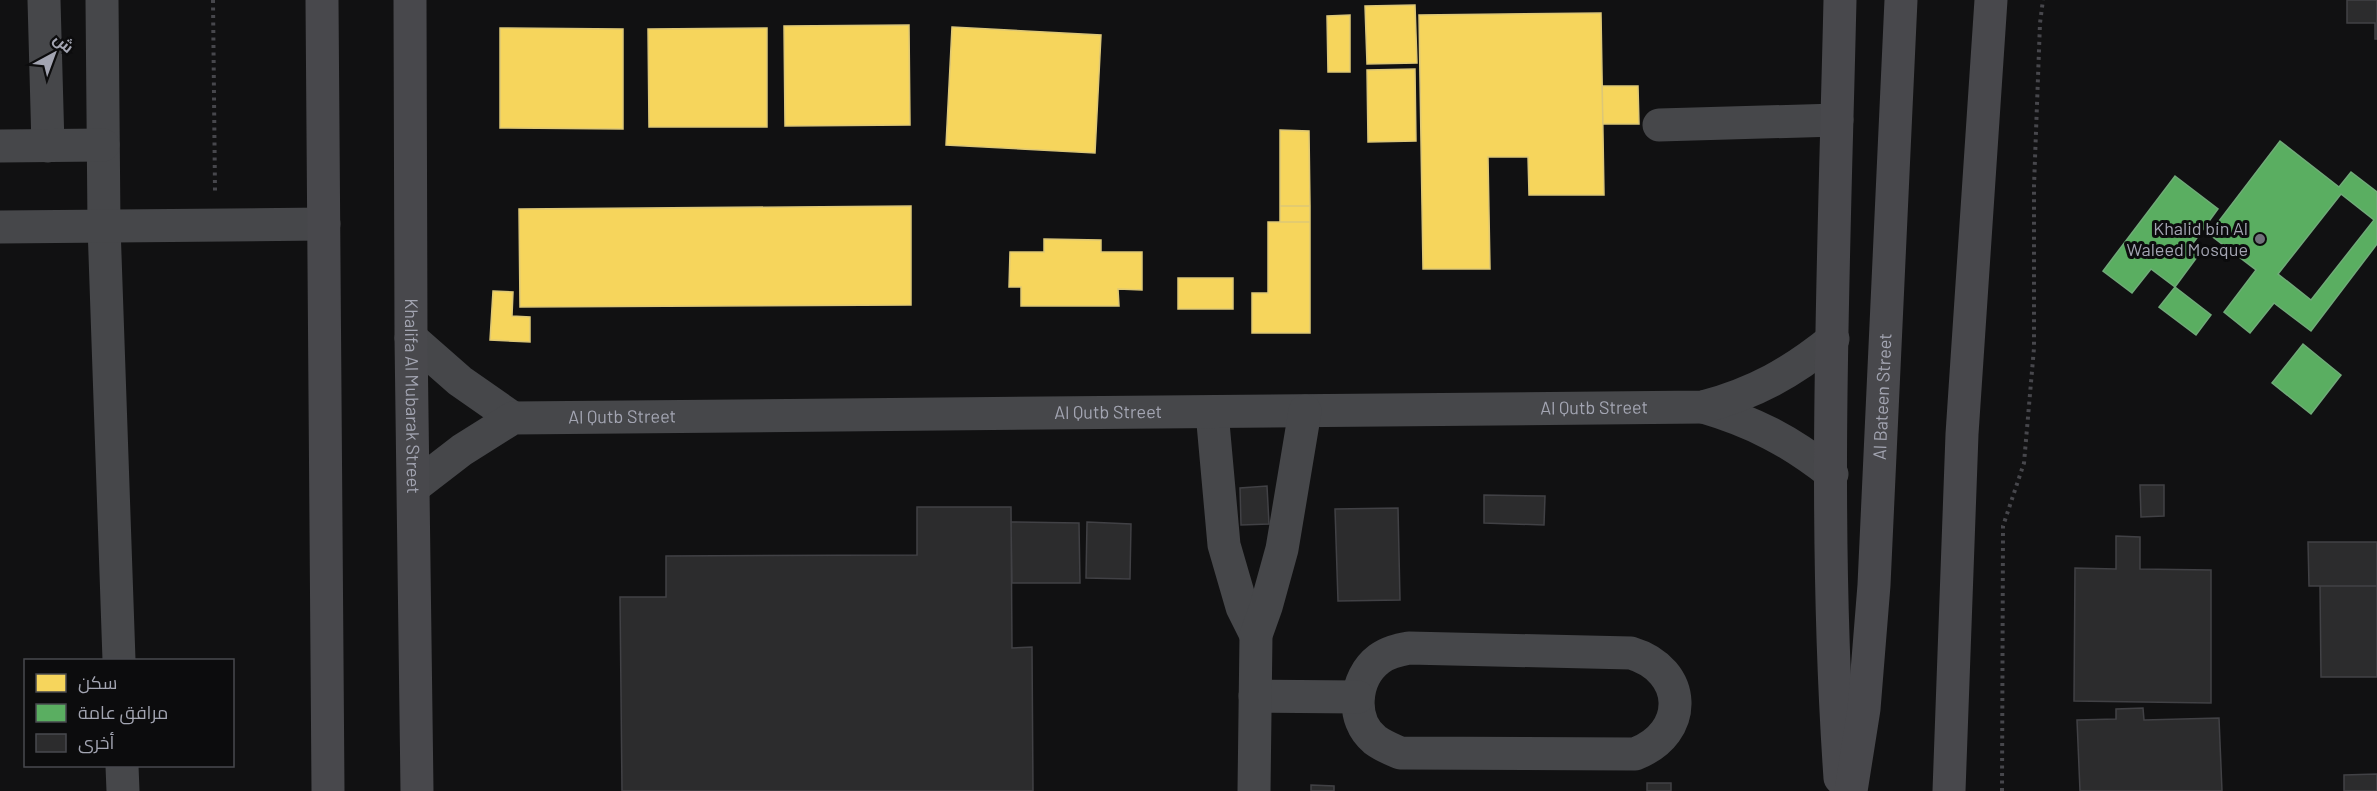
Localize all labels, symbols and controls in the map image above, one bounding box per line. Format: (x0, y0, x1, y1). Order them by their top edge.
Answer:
north arrow (24, 24, 84, 84)
text: ش (50, 28, 78, 57)
place label: Khalid bin Al Waleed Mosque (2127, 217, 2248, 260)
marker: Khalid bin Al Waleed Mosque (2253, 232, 2267, 246)
street label: Khalifa Al Mubarak Street (401, 298, 425, 494)
street label: Al Bateen Street (1868, 333, 1896, 461)
street label: Al Qutb Street (1540, 396, 1648, 419)
street label: Al Qutb Street (1054, 400, 1162, 423)
street label: Al Qutb Street (568, 404, 676, 427)
legend (24, 659, 234, 767)
text: سكن (78, 671, 117, 694)
text: مرافق عامة (78, 701, 168, 725)
text: أخرى (78, 731, 115, 754)

